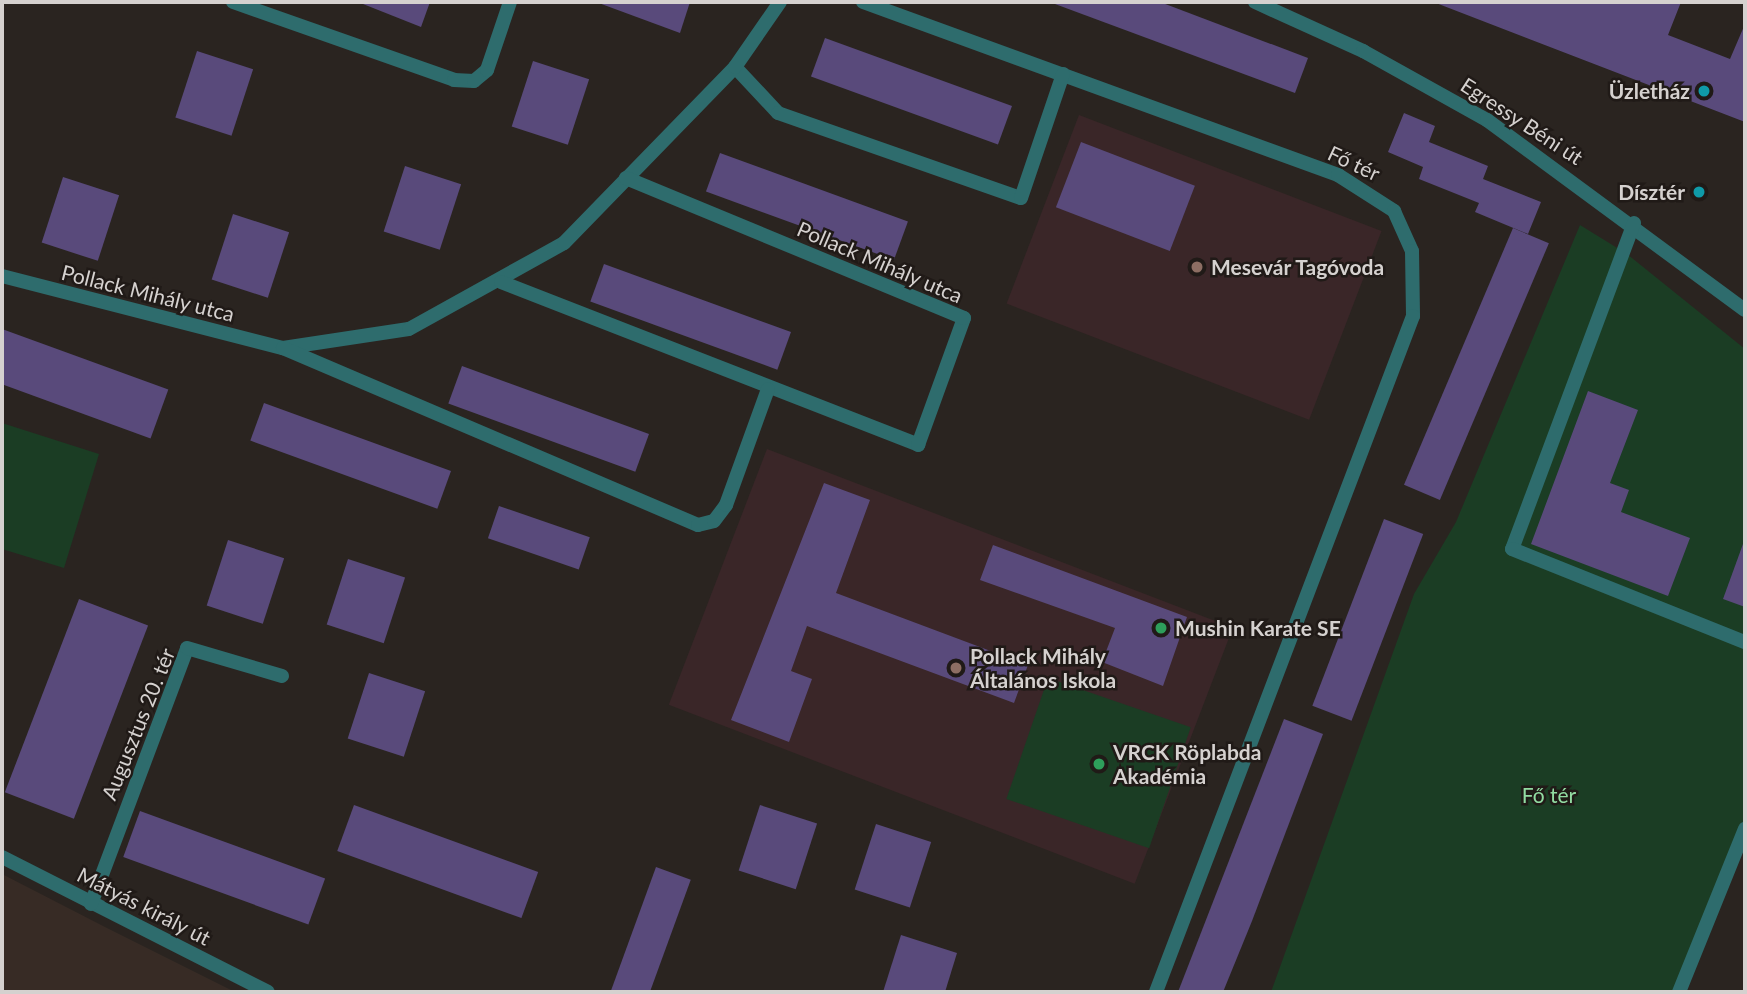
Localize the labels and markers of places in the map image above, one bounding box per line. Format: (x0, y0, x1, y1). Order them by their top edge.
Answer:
place label: Üzletház (1609, 78, 1690, 104)
marker: Üzletház (1696, 83, 1712, 99)
place label: Dísztér (1618, 179, 1685, 205)
marker: Dísztér (1691, 184, 1707, 200)
place label: Mesevár Tagóvoda (1211, 254, 1385, 280)
marker: Mesevár Tagóvoda (1189, 259, 1205, 275)
place label: Mushin Karate SE (1175, 615, 1341, 641)
marker: Mushin Karate SE (1153, 620, 1169, 636)
place label: Pollack Mihály Általános Iskola (970, 643, 1116, 693)
marker: Pollack Mihály Általános Iskola (948, 660, 964, 676)
place label: VRCK Röplabda Akadémia (1113, 739, 1261, 789)
marker: VRCK Röplabda Akadémia (1091, 756, 1107, 772)

